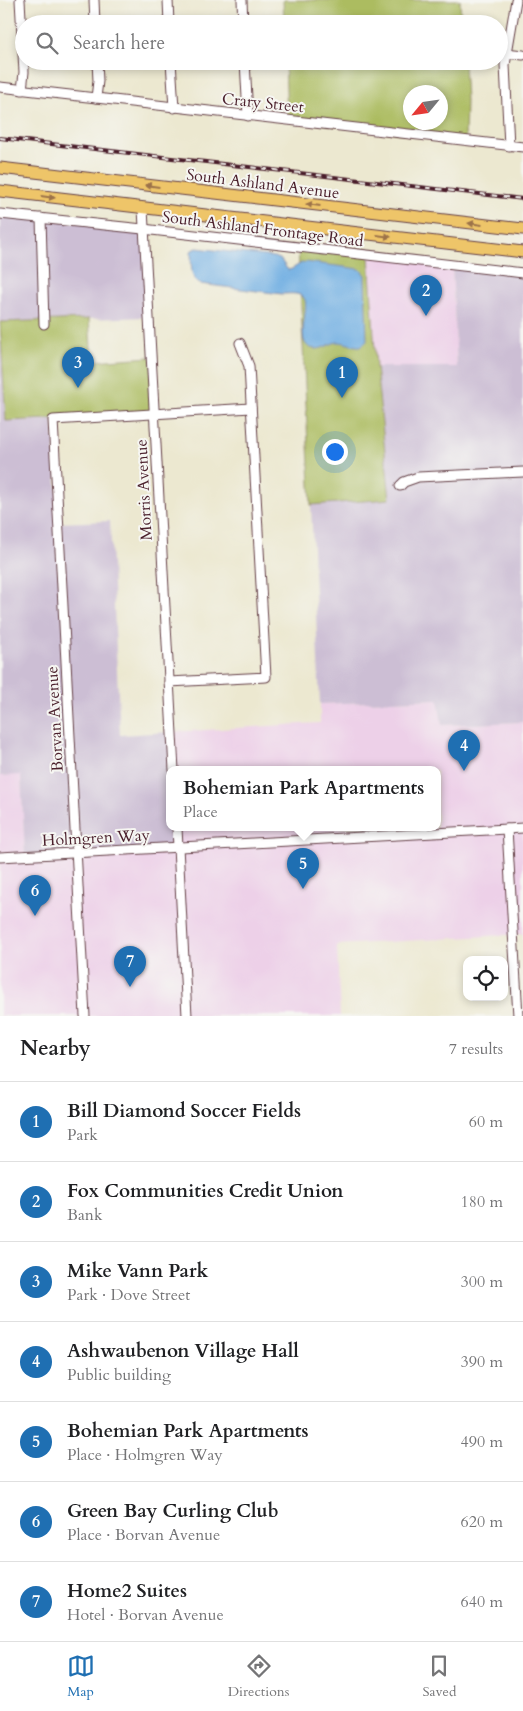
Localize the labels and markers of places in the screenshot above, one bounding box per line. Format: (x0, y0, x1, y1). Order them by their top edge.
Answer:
pin: 2 (410, 275, 442, 316)
pin: 3 (62, 347, 94, 388)
pin: 1 (326, 357, 358, 398)
pin: 4 (448, 730, 480, 771)
pin: 5 (287, 848, 319, 889)
pin: 6 (19, 875, 51, 916)
pin: 7 (114, 946, 146, 987)

